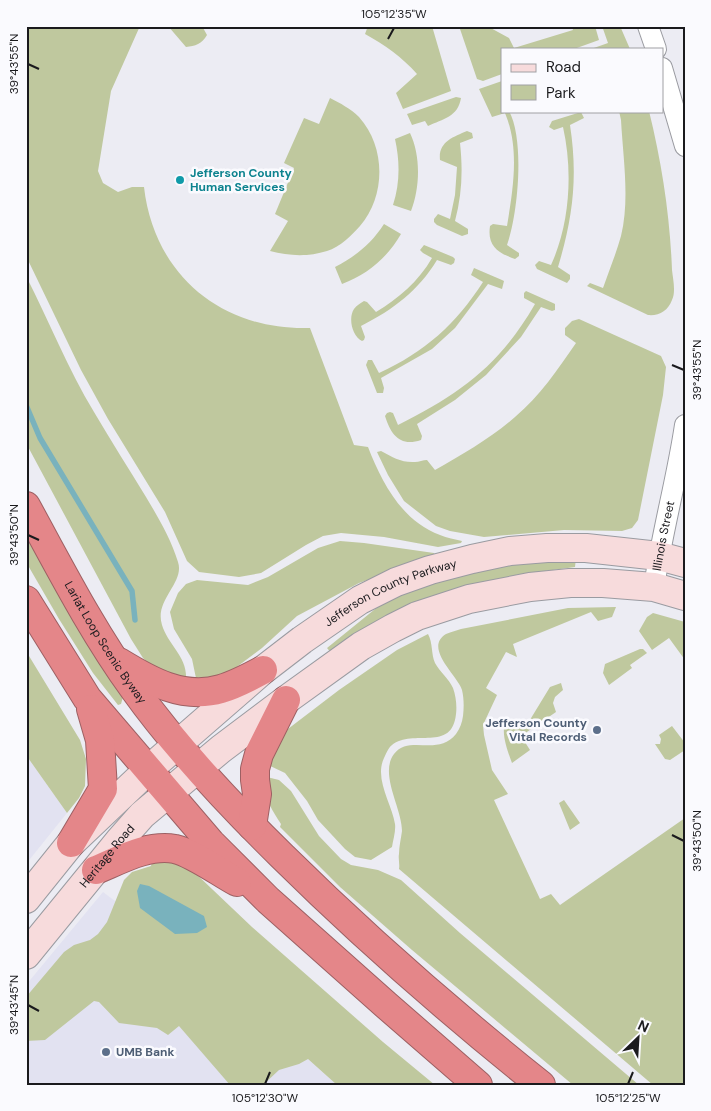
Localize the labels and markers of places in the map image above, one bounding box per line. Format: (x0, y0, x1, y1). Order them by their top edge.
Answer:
place label: Jefferson County Human Services (190, 165, 293, 195)
marker: Jefferson County Human Services (174, 174, 186, 186)
place label: Jefferson County Vital Records (485, 715, 588, 745)
marker: Jefferson County Vital Records (591, 724, 603, 736)
place label: UMB Bank (116, 1044, 174, 1060)
marker: UMB Bank (100, 1046, 112, 1058)

